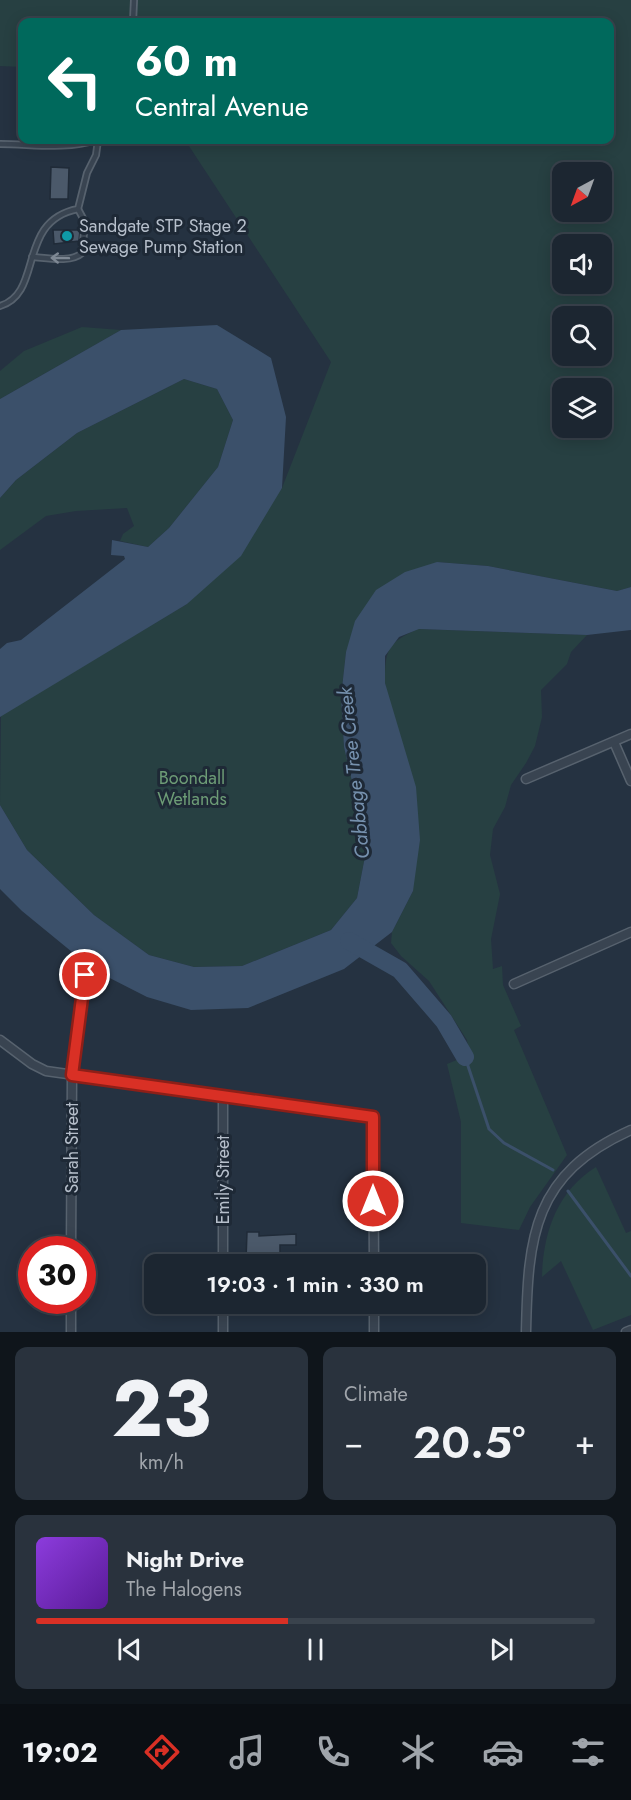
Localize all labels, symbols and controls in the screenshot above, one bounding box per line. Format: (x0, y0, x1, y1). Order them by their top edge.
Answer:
text: 60 m (135, 31, 238, 92)
icon: left (36, 42, 114, 120)
text: Central Avenue (135, 87, 309, 126)
north arrow (552, 162, 612, 222)
map controls (552, 162, 612, 438)
place label: Sandgate STP Stage 2 Sewage Pump Station (79, 213, 247, 260)
marker: Sandgate STP Stage 2 Sewage Pump Station (60, 229, 74, 243)
button: sound (552, 234, 612, 294)
one-way arrow (51, 252, 71, 264)
button: search (552, 306, 612, 366)
button: layers (552, 378, 612, 438)
water label: Cabbage Tree Creek (330, 684, 377, 860)
park label: Boondall Wetlands (157, 765, 227, 812)
pin (59, 949, 110, 1000)
icon: arrive (68, 958, 101, 991)
street label: Sarah Street (59, 1102, 85, 1194)
street label: Emily Street (210, 1135, 236, 1225)
position arrow (341, 1169, 405, 1233)
speed limit sign: 30 (18, 1236, 96, 1314)
text: 19:03 · 1 min · 330 m (206, 1268, 424, 1300)
text: 23 (112, 1353, 211, 1465)
text: Climate (344, 1380, 408, 1409)
text: 20.5° (413, 1410, 525, 1475)
text: − (344, 1419, 363, 1466)
text: + (575, 1419, 595, 1466)
text: km/h (139, 1448, 184, 1477)
text: Night Drive (126, 1543, 244, 1575)
text: The Halogens (126, 1575, 242, 1604)
icon: previous (113, 1633, 146, 1666)
icon: pause (299, 1633, 332, 1666)
icon: next (485, 1633, 518, 1666)
icon: directions (141, 1731, 183, 1773)
icon: music (226, 1731, 268, 1773)
icon: phone (312, 1731, 354, 1773)
icon: climate (397, 1731, 439, 1773)
icon: car (482, 1731, 524, 1773)
icon: filters (567, 1731, 609, 1773)
text: 19:02 (22, 1733, 98, 1772)

